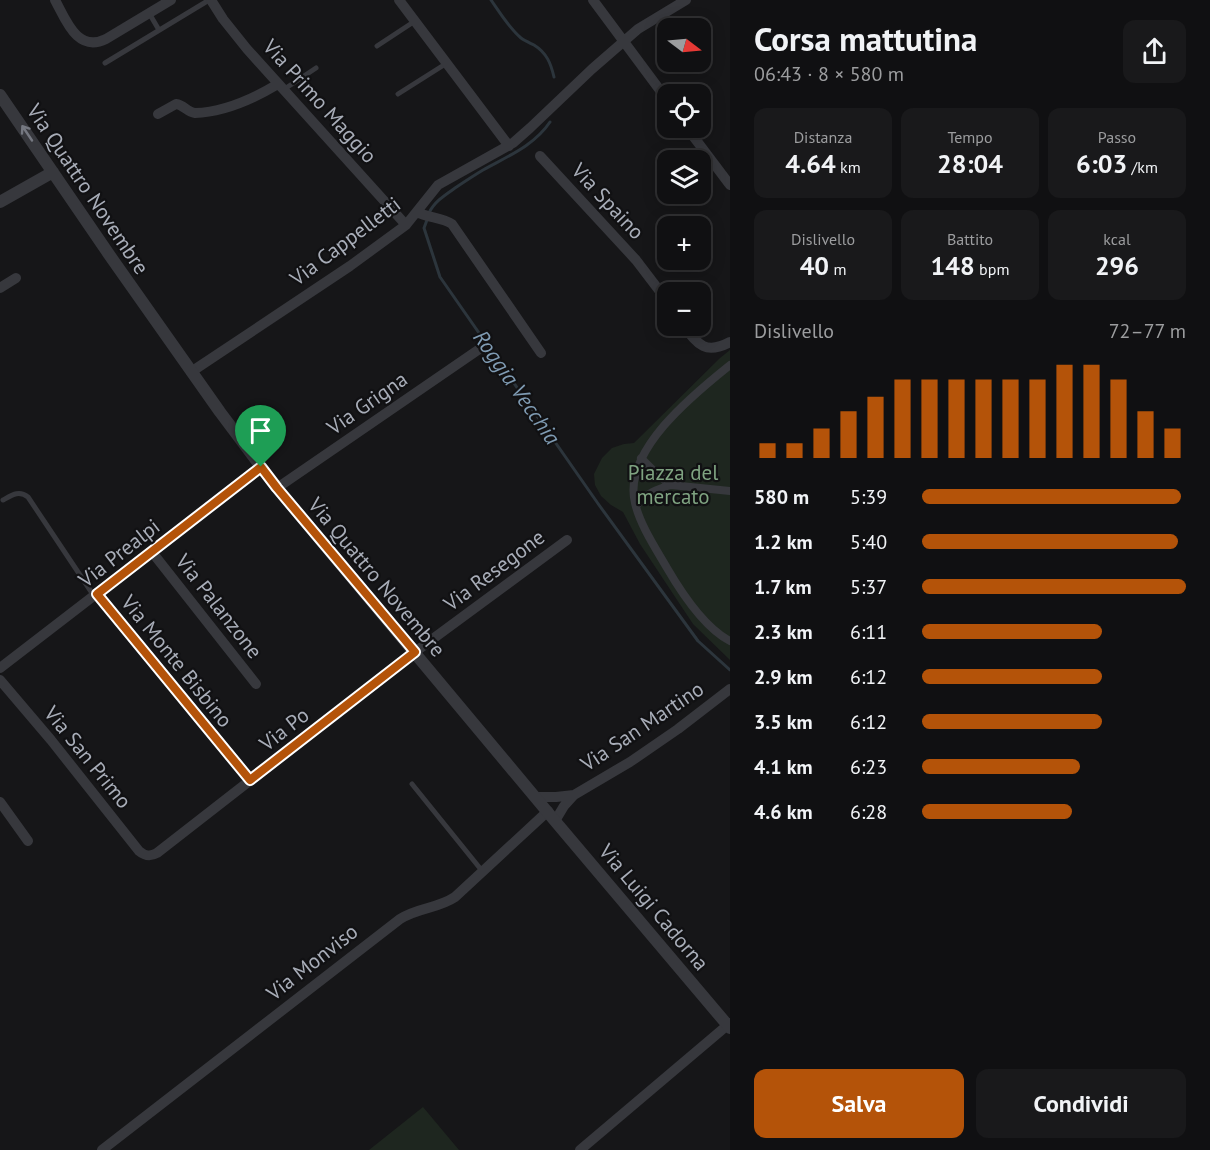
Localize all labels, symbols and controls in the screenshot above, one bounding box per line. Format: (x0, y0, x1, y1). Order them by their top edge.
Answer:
text: Corsa mattutina (754, 17, 977, 60)
north arrow (657, 18, 711, 72)
map controls (657, 18, 711, 336)
button: share (1123, 20, 1186, 83)
street label: Via Primo Maggio (257, 33, 383, 169)
text: 06:43 · 8 × 580 m (754, 61, 904, 87)
button: locate (657, 84, 711, 138)
street label: Via Quattro Novembre (20, 98, 155, 279)
one-way arrow (21, 126, 33, 142)
text: Distanza (794, 127, 852, 147)
text: Tempo (947, 127, 993, 147)
text: Passo (1098, 127, 1136, 147)
text: 4.64 (785, 147, 836, 180)
text: 28:04 (937, 147, 1003, 180)
text: 6:03 (1076, 147, 1127, 180)
button: layers (657, 150, 711, 204)
street label: Via Spaino (565, 156, 650, 245)
text: km (836, 157, 861, 177)
text: /km (1127, 157, 1158, 177)
street label: Via Cappelletti (283, 191, 406, 292)
button: + (657, 216, 711, 270)
text: Dislivello (791, 229, 855, 249)
text: Battito (947, 229, 993, 249)
text: kcal (1103, 229, 1131, 249)
text: 40 (800, 249, 829, 282)
text: 148 (931, 249, 975, 282)
text: 296 (1095, 249, 1139, 282)
text: m (829, 259, 846, 279)
text: bpm (975, 259, 1009, 279)
button: − (657, 282, 711, 336)
text: Dislivello (754, 318, 834, 344)
text: 72–77 m (1109, 318, 1186, 344)
water label: Roggia Vecchia (467, 324, 567, 450)
street label: Via Grigna (321, 365, 413, 441)
pin (235, 405, 286, 467)
icon: arrive (244, 414, 277, 447)
park label: Piazza del mercato (628, 459, 718, 510)
text: 580 m (754, 484, 809, 510)
text: 5:39 (850, 484, 887, 510)
street label: Via Quattro Novembre (302, 491, 452, 662)
street label: Via Prealpi (72, 513, 165, 594)
street label: Via Resegone (437, 523, 550, 617)
text: 1.2 km (754, 529, 813, 555)
text: 5:40 (850, 529, 887, 555)
street label: Via Palanzone (169, 547, 268, 664)
text: 1.7 km (754, 574, 812, 600)
text: 5:37 (850, 574, 887, 600)
street label: Via Monte Bisbino (115, 589, 239, 733)
text: 2.3 km (754, 619, 813, 645)
text: 6:11 (850, 619, 887, 645)
text: 2.9 km (754, 664, 813, 690)
text: 6:12 (850, 664, 887, 690)
street label: Via San Martino (575, 675, 709, 778)
street label: Via San Primo (38, 699, 138, 814)
street label: Via Po (253, 701, 314, 757)
text: 3.5 km (754, 709, 813, 735)
text: 6:12 (850, 709, 887, 735)
text: 4.1 km (754, 754, 813, 780)
text: 6:23 (850, 754, 887, 780)
text: 4.6 km (754, 799, 813, 825)
text: 6:28 (850, 799, 887, 825)
street label: Via Luigi Cadorna (593, 837, 715, 976)
street label: Via Monviso (260, 918, 363, 1007)
button: Salva (754, 1069, 964, 1138)
button: Condividi (976, 1069, 1186, 1138)

